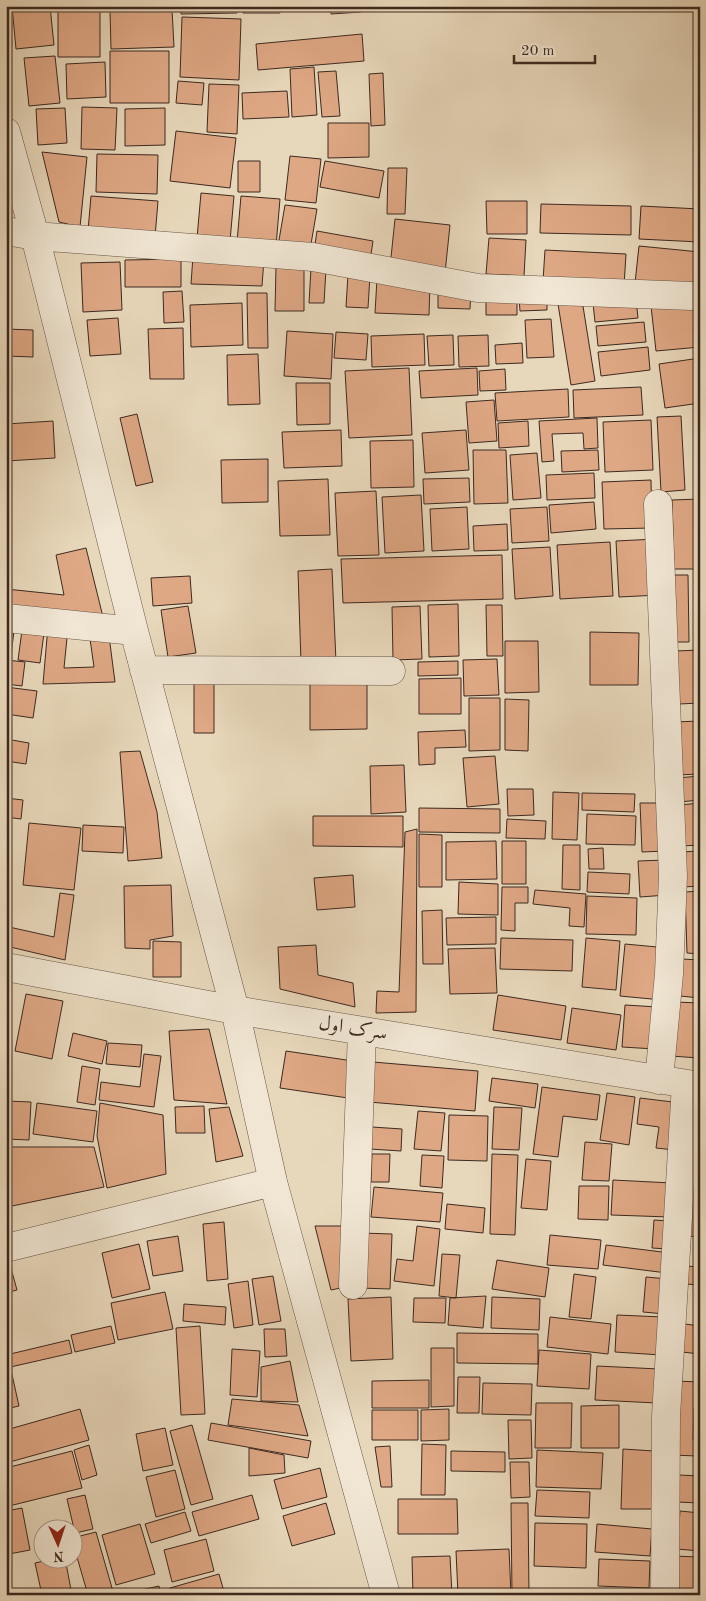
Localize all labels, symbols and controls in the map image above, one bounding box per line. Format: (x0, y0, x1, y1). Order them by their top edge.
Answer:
scale bar (514, 32, 595, 64)
text: 20 m (521, 44, 555, 59)
street label: سرک اول (317, 1013, 389, 1046)
north arrow (32, 1518, 82, 1568)
text: N (53, 1549, 64, 1563)

